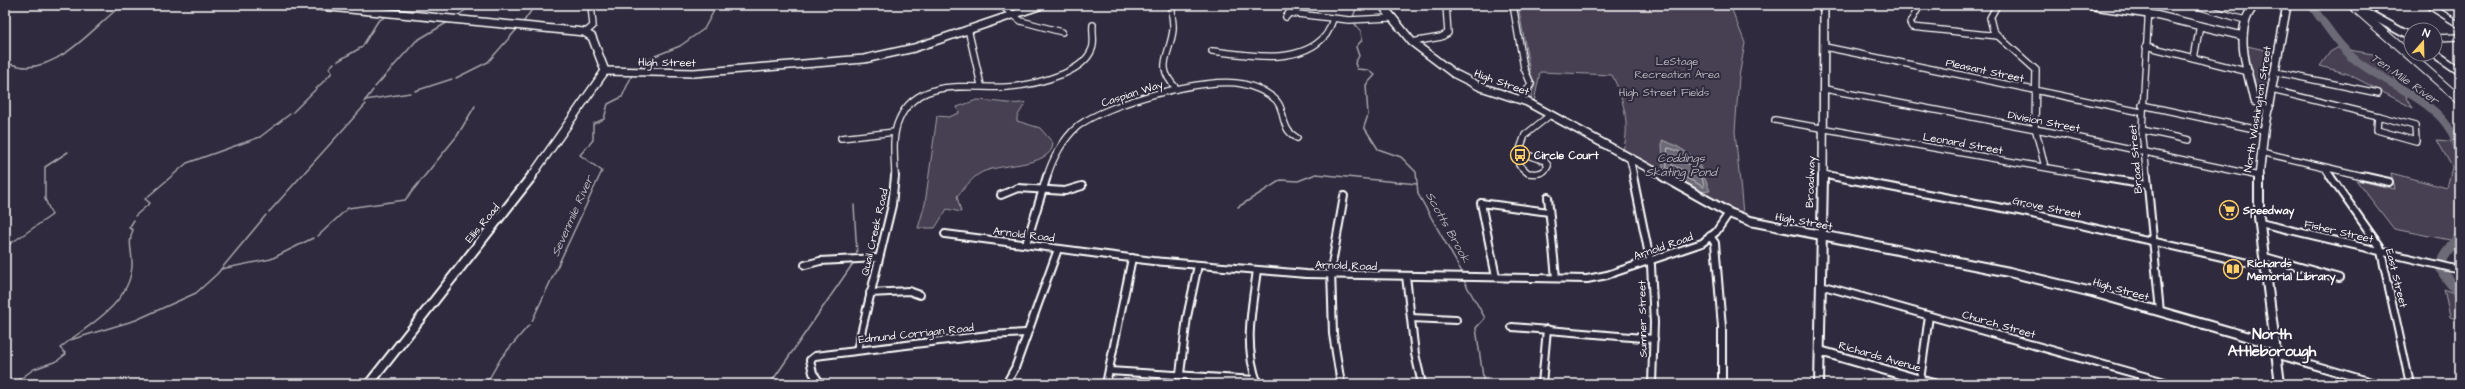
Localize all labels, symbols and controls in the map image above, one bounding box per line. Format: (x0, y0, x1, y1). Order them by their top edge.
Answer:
north arrow (2403, 22, 2443, 62)
text: N (2420, 25, 2432, 41)
street label: North Washington Street (2240, 44, 2276, 173)
water label: Ten Mile River (2367, 50, 2443, 110)
street label: High Street (638, 54, 697, 72)
park label: LeStage Recreation Area (1634, 54, 1720, 82)
street label: Pleasant Street (1944, 55, 2026, 86)
street label: High Street (1472, 66, 1532, 101)
street label: Caspian Way (1099, 76, 1165, 111)
park label: High Street Fields (1619, 85, 1710, 101)
street label: Division Street (2006, 107, 2082, 136)
street label: Broad Street (2125, 123, 2146, 194)
street label: Leonard Street (1922, 129, 2005, 158)
bus stop icon: Circle Court (1509, 144, 1531, 166)
place label: Circle Court (1534, 148, 1599, 163)
water label: Coddings Skating Pond (1645, 150, 1720, 182)
street label: Broadway (1802, 156, 1820, 208)
water label: Sevenmile River (547, 172, 598, 259)
street label: Quail Creek Road (857, 187, 892, 277)
water label: Scotts Brook (1421, 189, 1474, 266)
street label: Grove Street (2011, 193, 2083, 222)
supermarket icon: Speedway (2218, 199, 2240, 221)
street label: Ellis Road (462, 200, 503, 246)
place label: Speedway (2242, 203, 2295, 220)
street label: High Street (1774, 209, 1834, 235)
street label: Fisher Street (2303, 216, 2376, 247)
street label: Arnold Road (992, 223, 1056, 246)
street label: Arnold Road (1631, 229, 1695, 264)
street label: East Street (2382, 247, 2411, 310)
place label: Richards Memorial Library (2247, 256, 2336, 286)
street label: Arnold Road (1315, 257, 1378, 274)
library icon: Richards Memorial Library (2222, 258, 2244, 280)
street label: High Street (2091, 274, 2151, 306)
street label: Sumner Street (1634, 280, 1651, 358)
street label: Church Street (1960, 307, 2038, 342)
street label: Edmund Corrigan Road (858, 320, 975, 348)
district label: North Attleborough (2228, 324, 2317, 364)
street label: Richards Avenue (1837, 338, 1923, 375)

